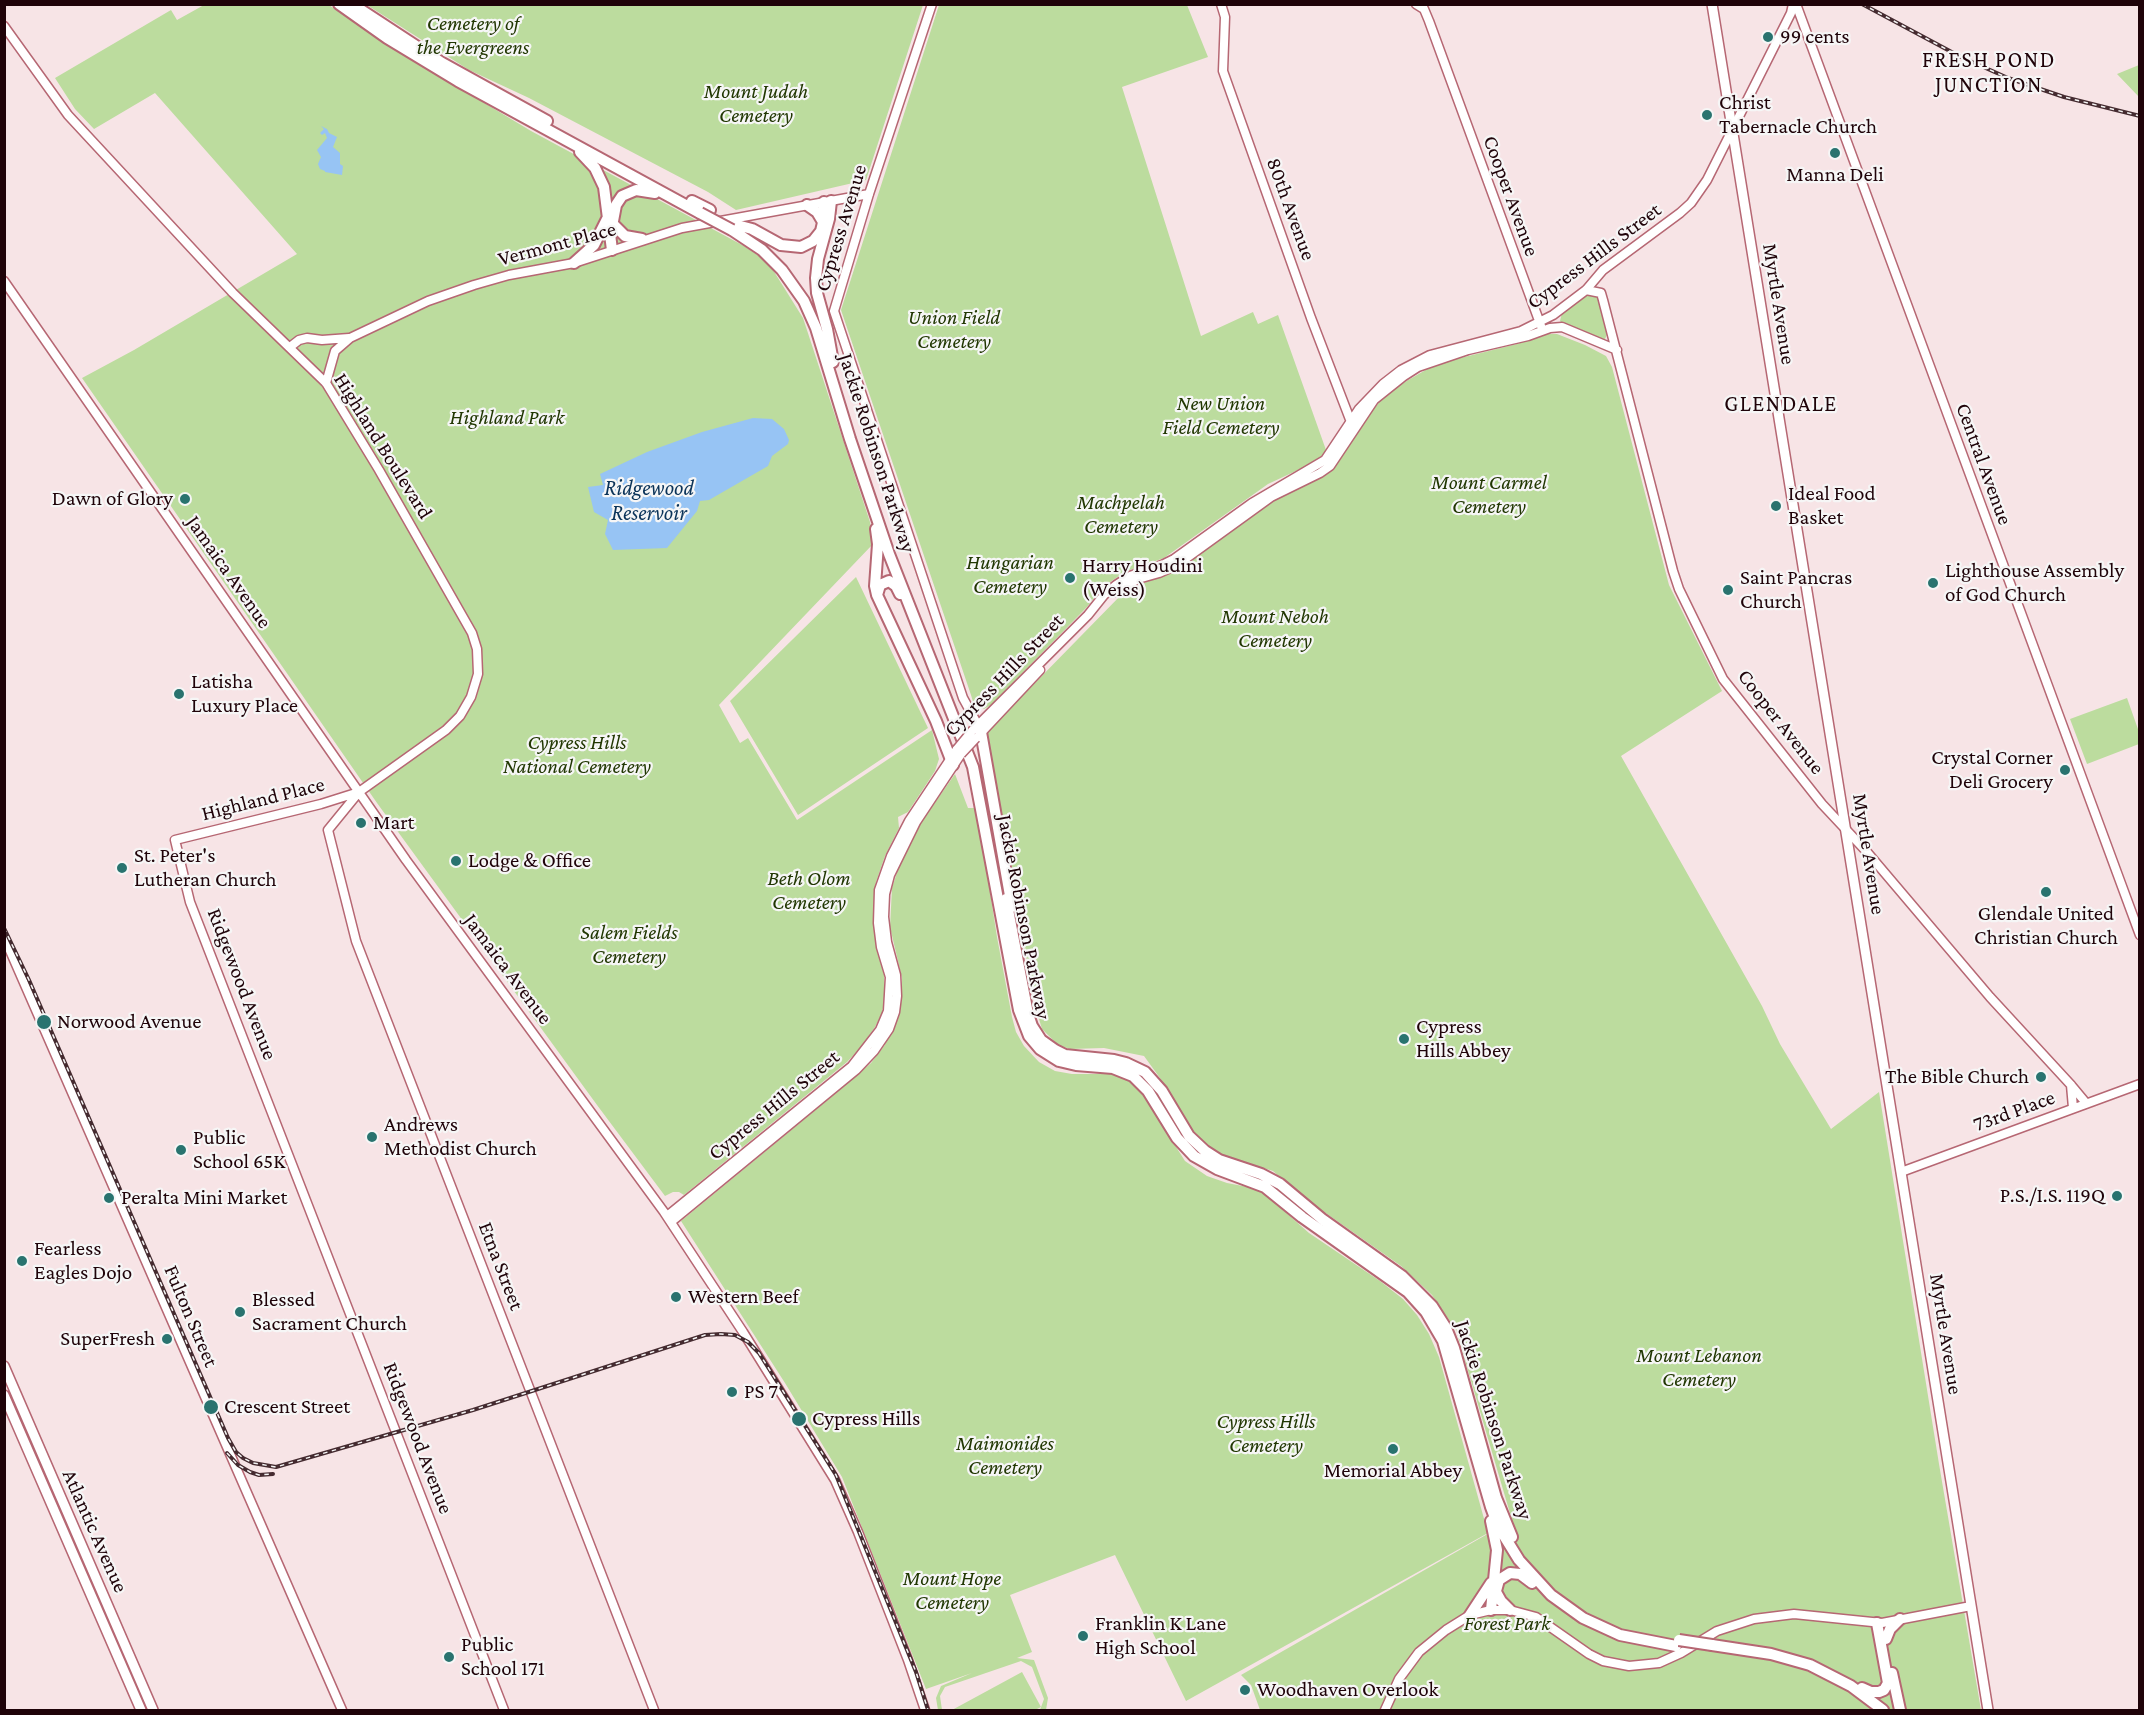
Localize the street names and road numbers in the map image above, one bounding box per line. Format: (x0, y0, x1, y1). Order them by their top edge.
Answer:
street label: Cooper Avenue (1478, 132, 1544, 260)
street label: 80th Avenue (1261, 154, 1321, 264)
street label: Cypress Avenue (810, 161, 872, 295)
street label: Cypress Hills Street (1522, 197, 1666, 315)
street label: Vermont Place (495, 216, 619, 272)
street label: Myrtle Avenue (1757, 242, 1801, 366)
street label: Jackie Robinson Parkway (833, 350, 921, 556)
street label: Highland Boulevard (328, 368, 438, 524)
street label: Central Avenue (1950, 400, 2018, 528)
street label: Jamaica Avenue (181, 511, 277, 633)
street label: Cypress Hills Street (939, 608, 1069, 742)
street label: Cooper Avenue (1732, 664, 1830, 780)
street label: Highland Place (199, 772, 327, 826)
street label: Myrtle Avenue (1847, 792, 1891, 916)
street label: Jackie Robinson Parkway (992, 812, 1056, 1022)
street label: Ridgewood Avenue (202, 905, 282, 1063)
street label: Jamaica Avenue (458, 909, 558, 1029)
street label: Cypress Hills Street (703, 1044, 845, 1166)
street label: 73rd Place (1970, 1085, 2058, 1137)
street label: Etna Street (473, 1218, 529, 1314)
street label: Fulton Street (158, 1261, 224, 1371)
street label: Myrtle Avenue (1924, 1272, 1968, 1396)
street label: Jackie Robinson Parkway (1450, 1317, 1538, 1523)
street label: Ridgewood Avenue (378, 1359, 458, 1517)
street label: Atlantic Avenue (57, 1466, 133, 1596)

